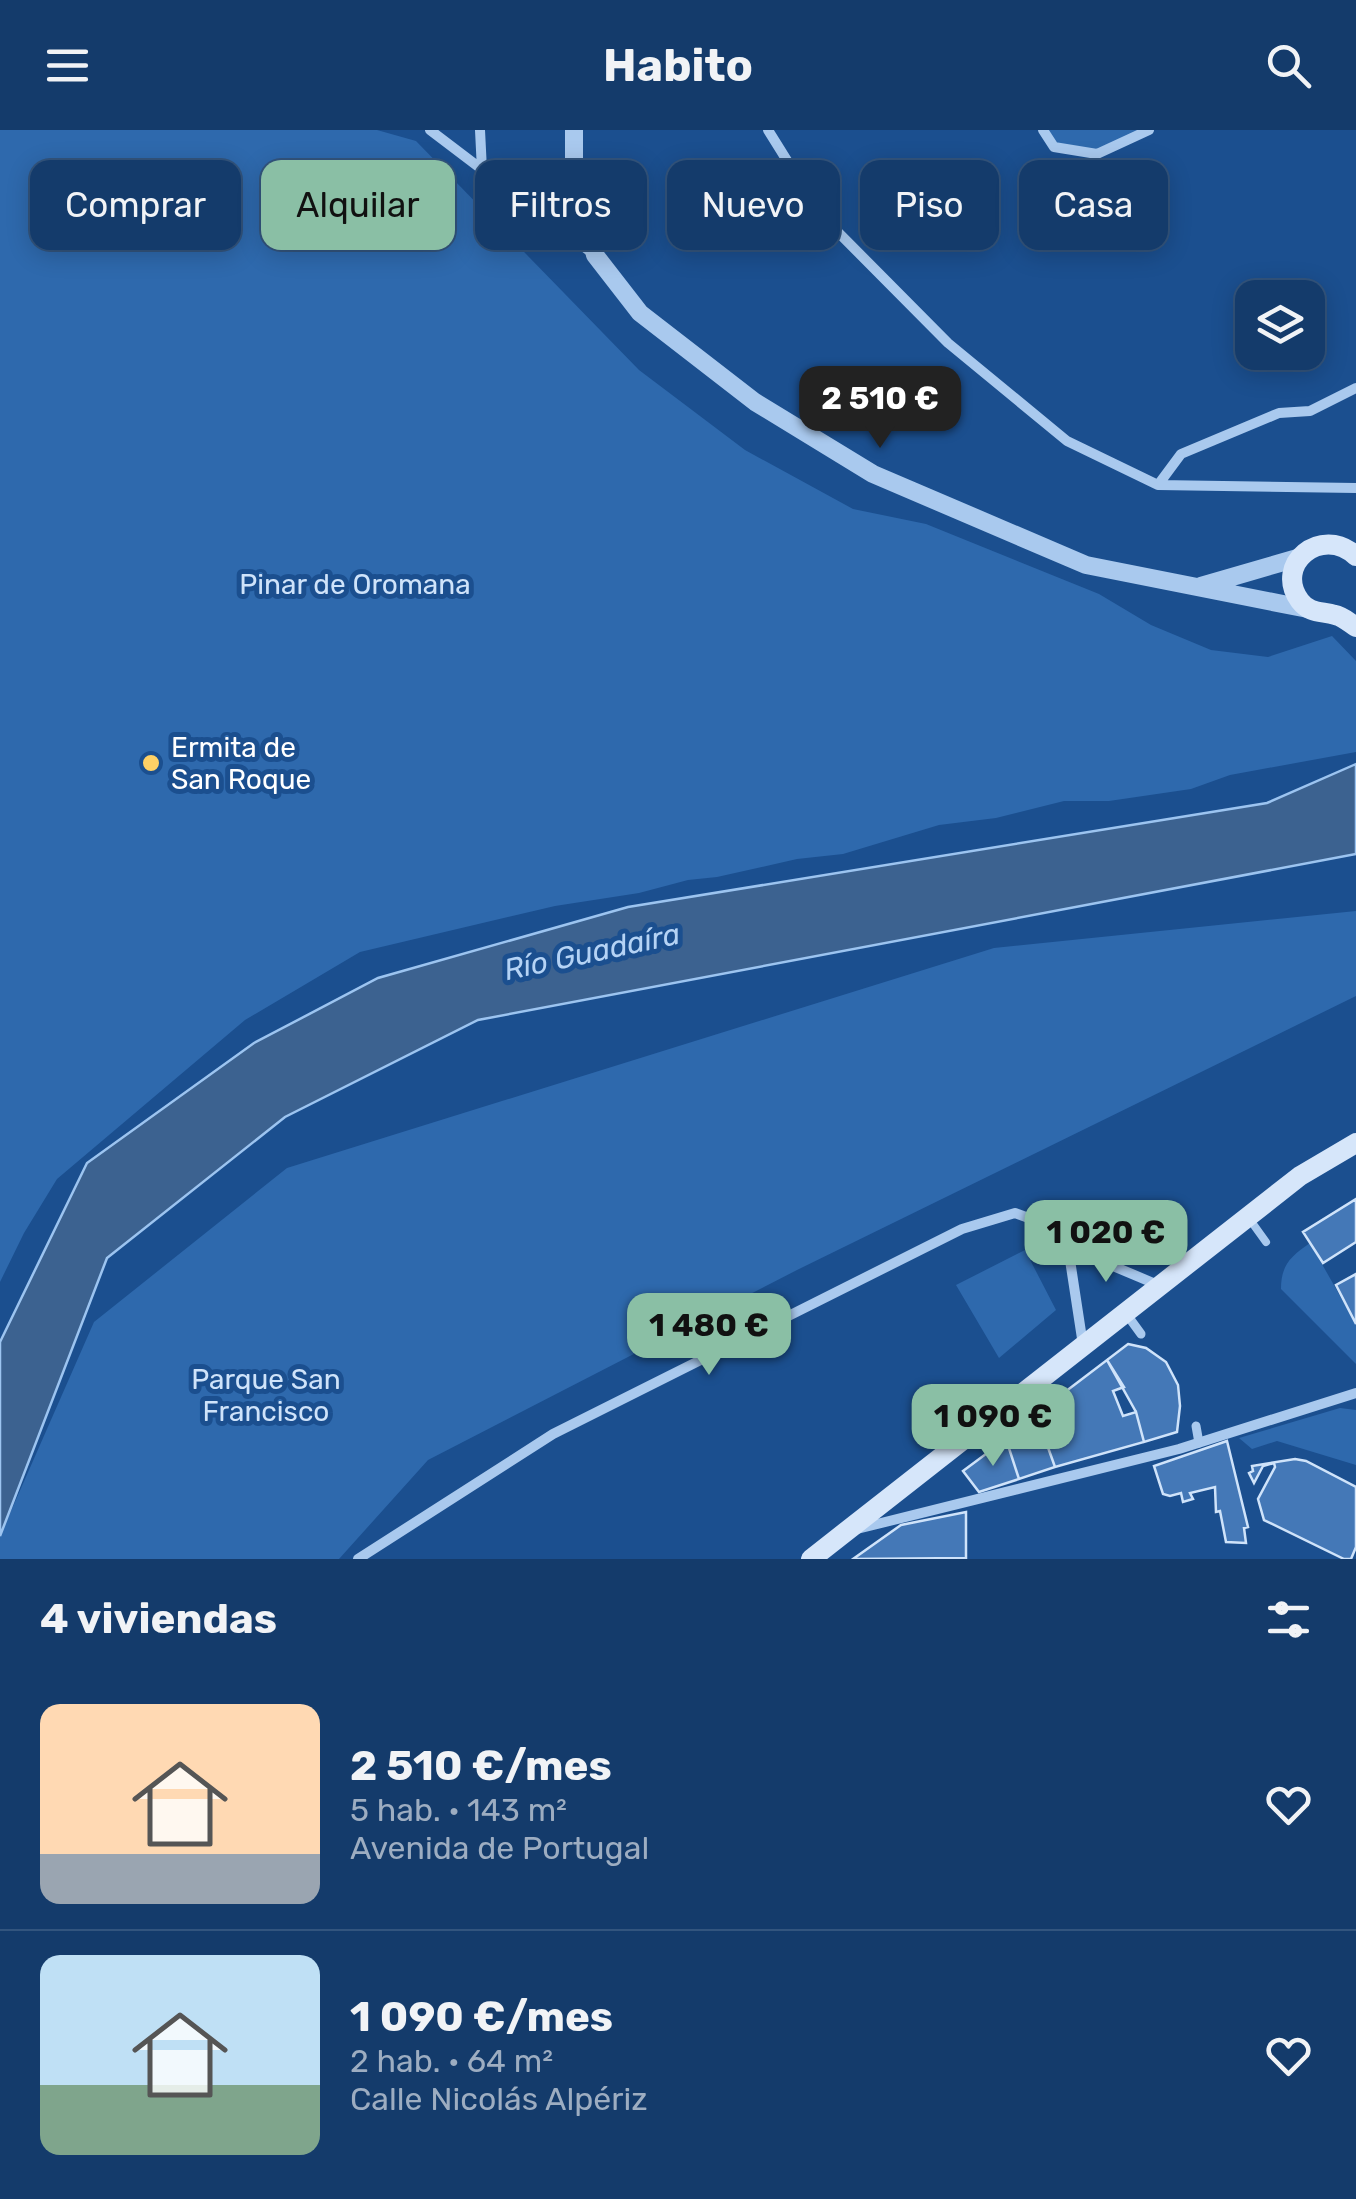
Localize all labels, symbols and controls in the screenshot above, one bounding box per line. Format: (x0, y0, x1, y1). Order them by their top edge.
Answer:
icon: menu (40, 38, 95, 93)
icon: search (1261, 38, 1316, 93)
text: Habito (603, 39, 753, 92)
chip: Comprar (30, 160, 241, 250)
chip: Alquilar (261, 160, 455, 250)
chip: Filtros (475, 160, 647, 250)
chip: Nuevo (667, 160, 840, 250)
chip: Piso (860, 160, 999, 250)
chip: Casa (1019, 160, 1168, 250)
map controls (1235, 280, 1325, 370)
button: layers (1235, 280, 1325, 370)
pin: 2 510 € (788, 366, 972, 451)
text: 2 510 € (821, 379, 939, 417)
park label: Pinar de Oromana (239, 568, 471, 601)
place label: Ermita de San Roque (171, 731, 311, 796)
marker: Ermita de San Roque (140, 752, 162, 774)
water label: Río Guadaíra (501, 916, 683, 988)
pin: 1 020 € (1014, 1200, 1198, 1285)
text: 1 020 € (1047, 1213, 1165, 1251)
pin: 1 480 € (617, 1293, 801, 1378)
text: 1 480 € (649, 1306, 769, 1344)
park label: Parque San Francisco (191, 1363, 341, 1428)
pin: 1 090 € (901, 1384, 1085, 1469)
text: 1 090 € (934, 1397, 1052, 1435)
icon: filters (1261, 1592, 1316, 1647)
text: 4 viviendas (40, 1594, 277, 1644)
text: 2 510 €/mes (350, 1741, 612, 1791)
icon: home (120, 1744, 240, 1864)
icon: heart (1261, 1777, 1316, 1832)
text: 5 hab. · 143 m² (350, 1791, 567, 1829)
text: Avenida de Portugal (350, 1829, 649, 1867)
text: 1 090 €/mes (350, 1992, 613, 2042)
icon: home (120, 1995, 240, 2115)
icon: heart (1261, 2028, 1316, 2083)
text: 2 hab. · 64 m² (350, 2042, 553, 2080)
text: Calle Nicolás Alpériz (350, 2080, 647, 2118)

